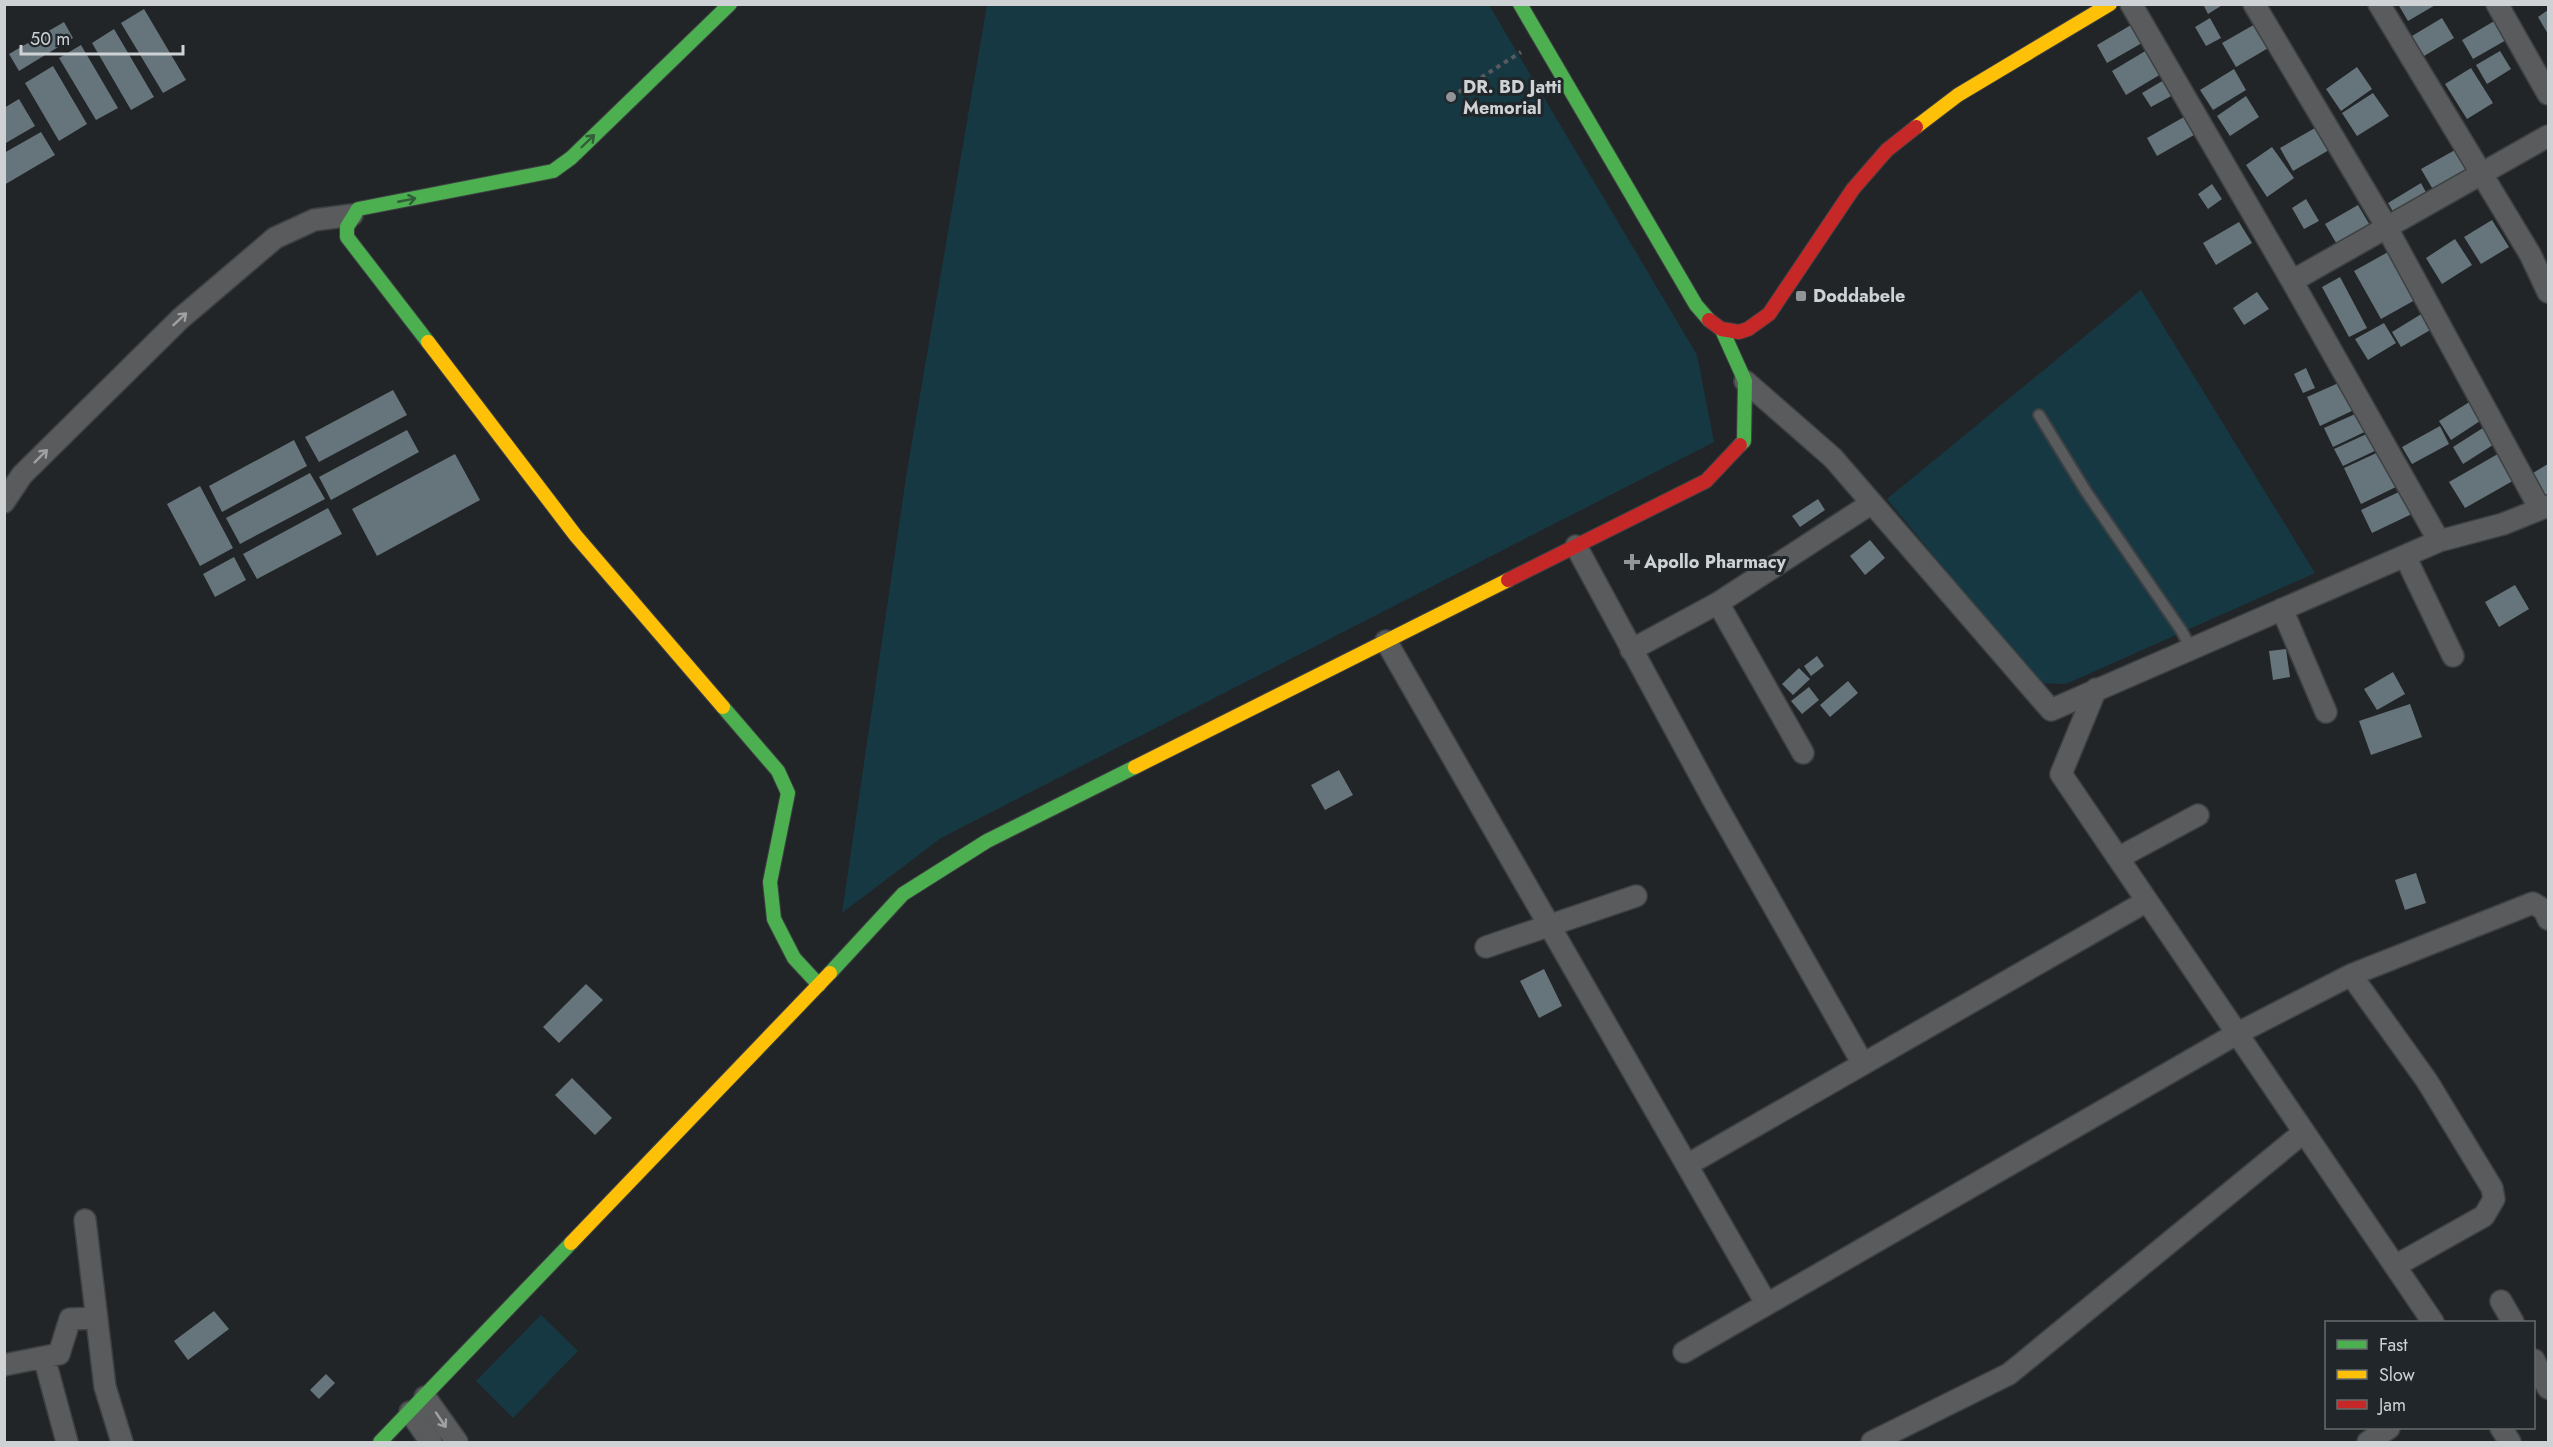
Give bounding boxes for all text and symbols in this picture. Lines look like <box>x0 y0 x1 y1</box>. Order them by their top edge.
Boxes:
scale bar <box>21 18 183 56</box>
text: 50 m <box>30 26 70 52</box>
place label: DR. BD Jatti Memorial <box>1463 74 1562 121</box>
marker: DR. BD Jatti Memorial <box>1444 90 1458 104</box>
one-way arrow <box>581 134 596 149</box>
one-way arrow <box>397 194 417 205</box>
place label: Doddabele <box>1813 283 1905 309</box>
marker: Doddabele <box>1794 289 1808 303</box>
one-way arrow <box>172 312 187 327</box>
one-way arrow <box>33 449 48 464</box>
place label: Apollo Pharmacy <box>1643 549 1787 575</box>
marker: Apollo Pharmacy <box>1625 555 1639 569</box>
legend <box>2325 1321 2535 1429</box>
text: Fast <box>2379 1332 2408 1358</box>
text: Slow <box>2379 1362 2416 1388</box>
text: Jam <box>2377 1392 2406 1418</box>
one-way arrow <box>434 1411 447 1428</box>

